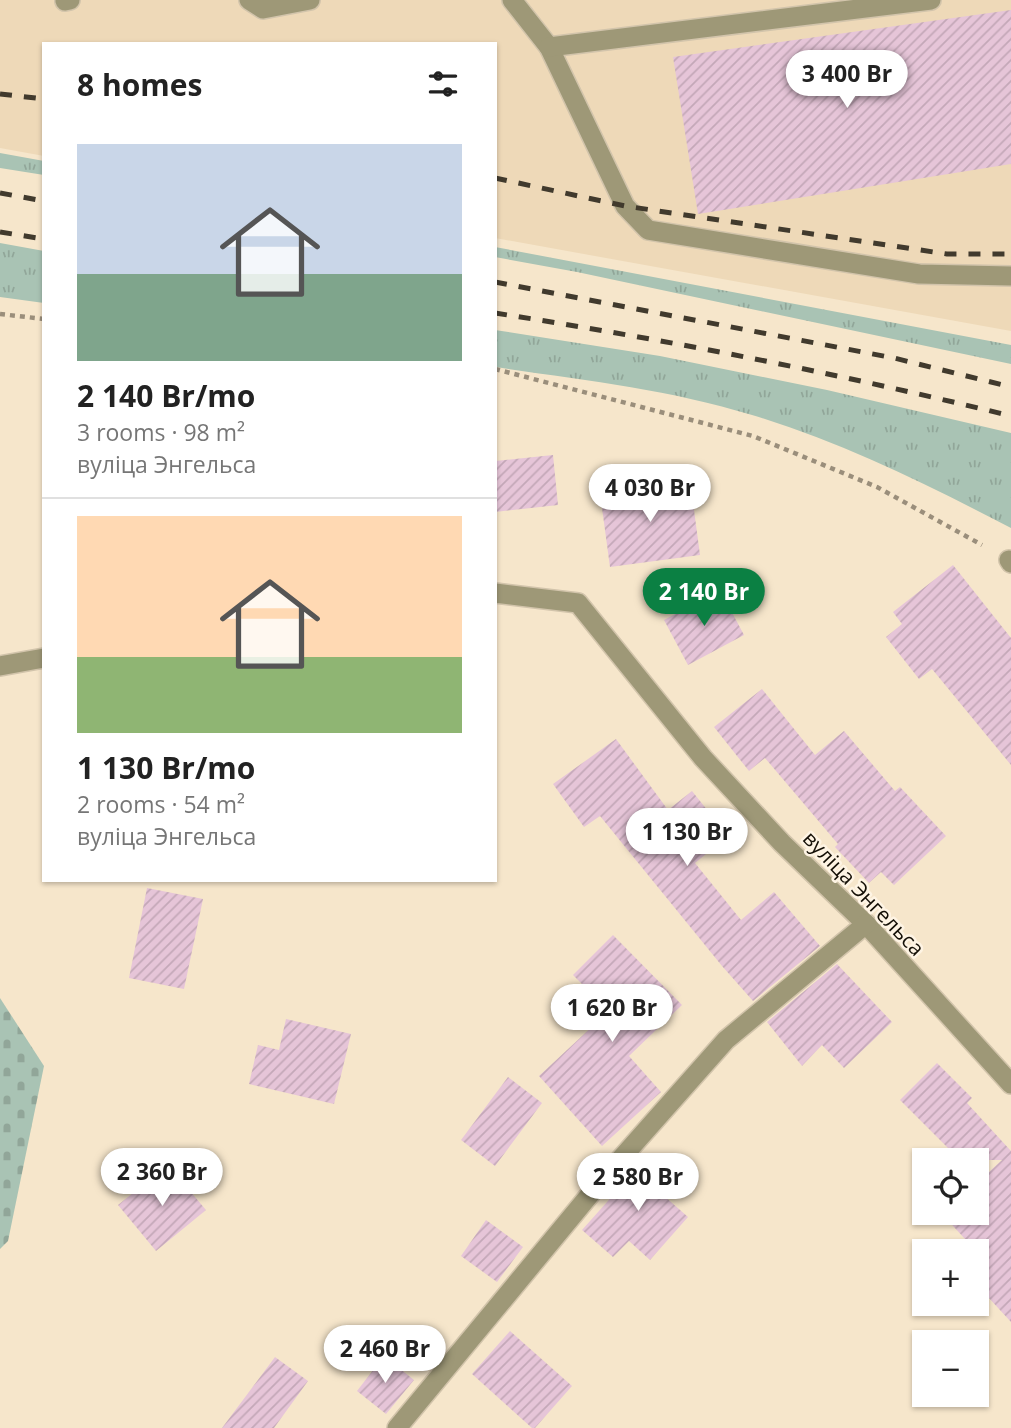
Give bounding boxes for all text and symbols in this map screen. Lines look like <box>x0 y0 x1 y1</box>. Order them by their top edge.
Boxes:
pin: 3 400 Br <box>775 50 919 110</box>
text: 3 400 Br <box>802 57 892 89</box>
text: 8 homes <box>77 64 202 105</box>
icon: filters <box>424 65 462 103</box>
icon: home <box>207 189 333 315</box>
text: 2 140 Br/mo <box>77 375 255 416</box>
text: 3 rooms · 98 m² <box>77 416 245 448</box>
text: вуліца Энгельса <box>77 448 256 480</box>
pin: 4 030 Br <box>578 464 722 524</box>
text: 4 030 Br <box>605 471 695 503</box>
icon: home <box>207 561 333 687</box>
pin: 2 140 Br <box>632 568 776 628</box>
text: 2 140 Br <box>659 575 749 607</box>
text: 1 130 Br/mo <box>77 747 255 788</box>
text: 2 rooms · 54 m² <box>77 788 245 820</box>
pin: 1 130 Br <box>615 808 759 868</box>
text: 1 130 Br <box>642 815 732 847</box>
text: вуліца Энгельса <box>77 820 256 852</box>
street label: вуліца Энгельса <box>797 824 931 962</box>
pin: 1 620 Br <box>540 984 684 1044</box>
text: 1 620 Br <box>567 991 657 1023</box>
pin: 2 360 Br <box>90 1148 234 1208</box>
map controls <box>912 1148 989 1407</box>
button: locate <box>912 1148 989 1225</box>
pin: 2 580 Br <box>566 1154 710 1213</box>
text: 2 360 Br <box>117 1155 207 1187</box>
text: 2 580 Br <box>593 1160 683 1192</box>
button: + <box>912 1239 989 1316</box>
pin: 2 460 Br <box>313 1326 457 1385</box>
button: − <box>912 1330 989 1407</box>
text: 2 460 Br <box>340 1332 430 1364</box>

